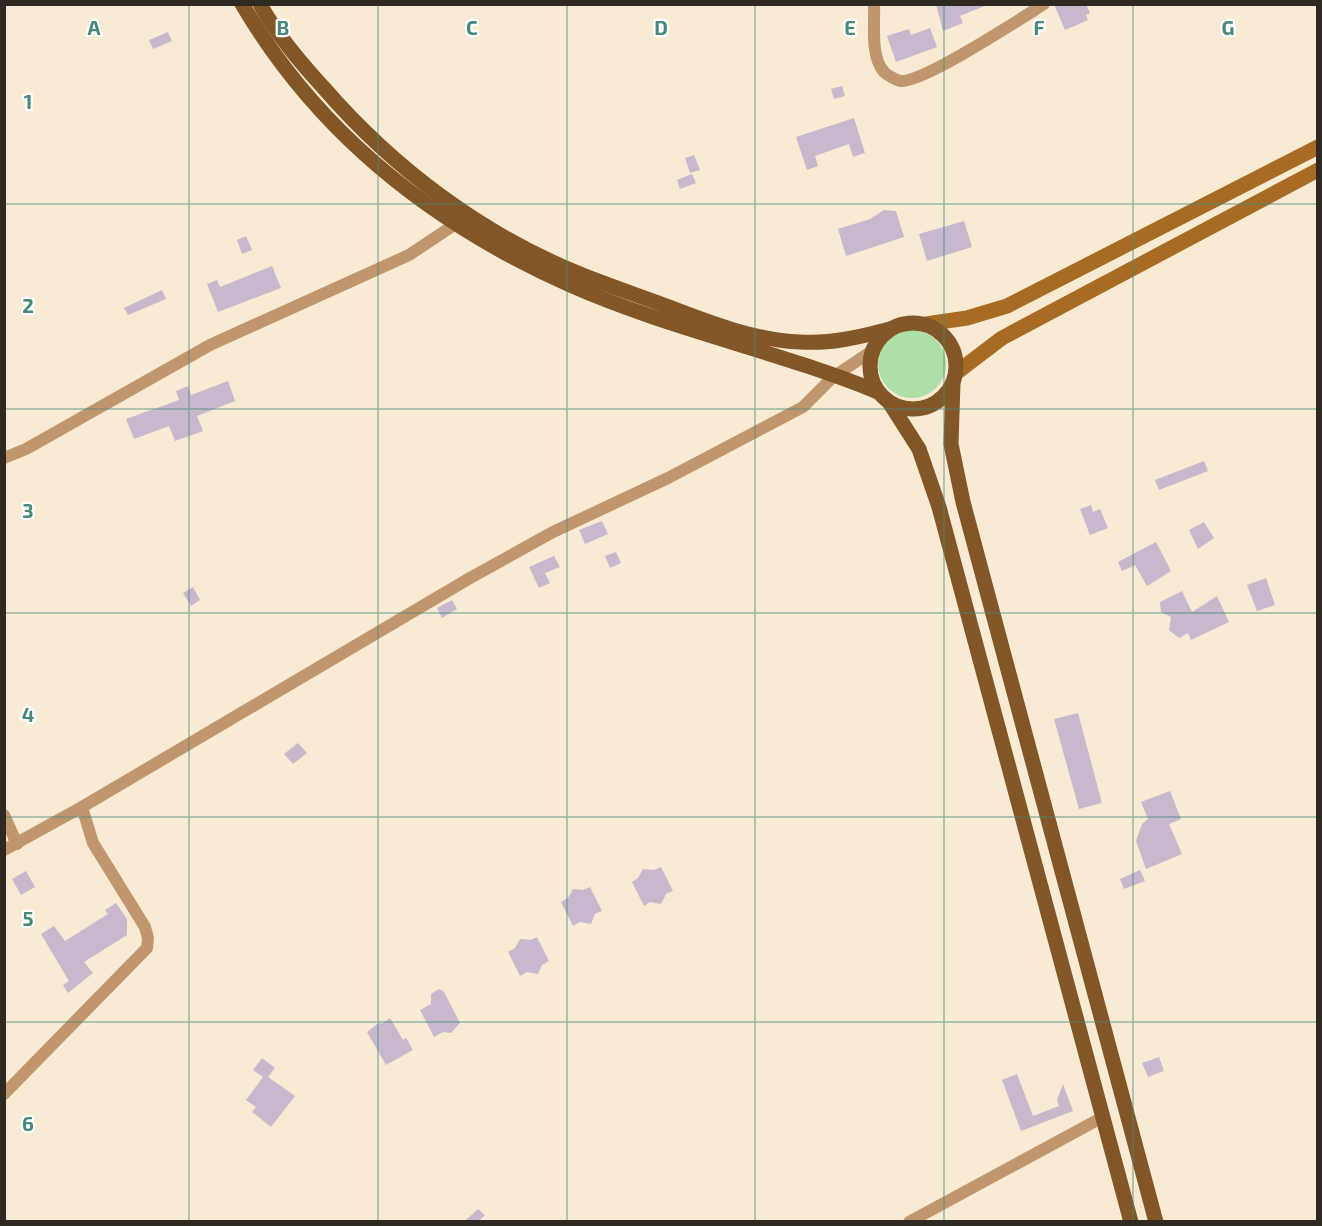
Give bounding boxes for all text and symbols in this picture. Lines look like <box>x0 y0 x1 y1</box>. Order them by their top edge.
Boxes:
text: A <box>87 15 101 39</box>
text: B <box>277 15 289 39</box>
text: C <box>466 15 478 39</box>
text: D <box>654 15 668 39</box>
text: E <box>844 15 856 39</box>
text: F <box>1033 15 1045 39</box>
text: G <box>1222 15 1234 39</box>
text: 1 <box>24 89 32 113</box>
text: 2 <box>22 293 34 317</box>
text: 3 <box>22 498 34 522</box>
text: 4 <box>22 702 35 726</box>
text: 5 <box>22 906 34 930</box>
text: 6 <box>22 1111 34 1135</box>

